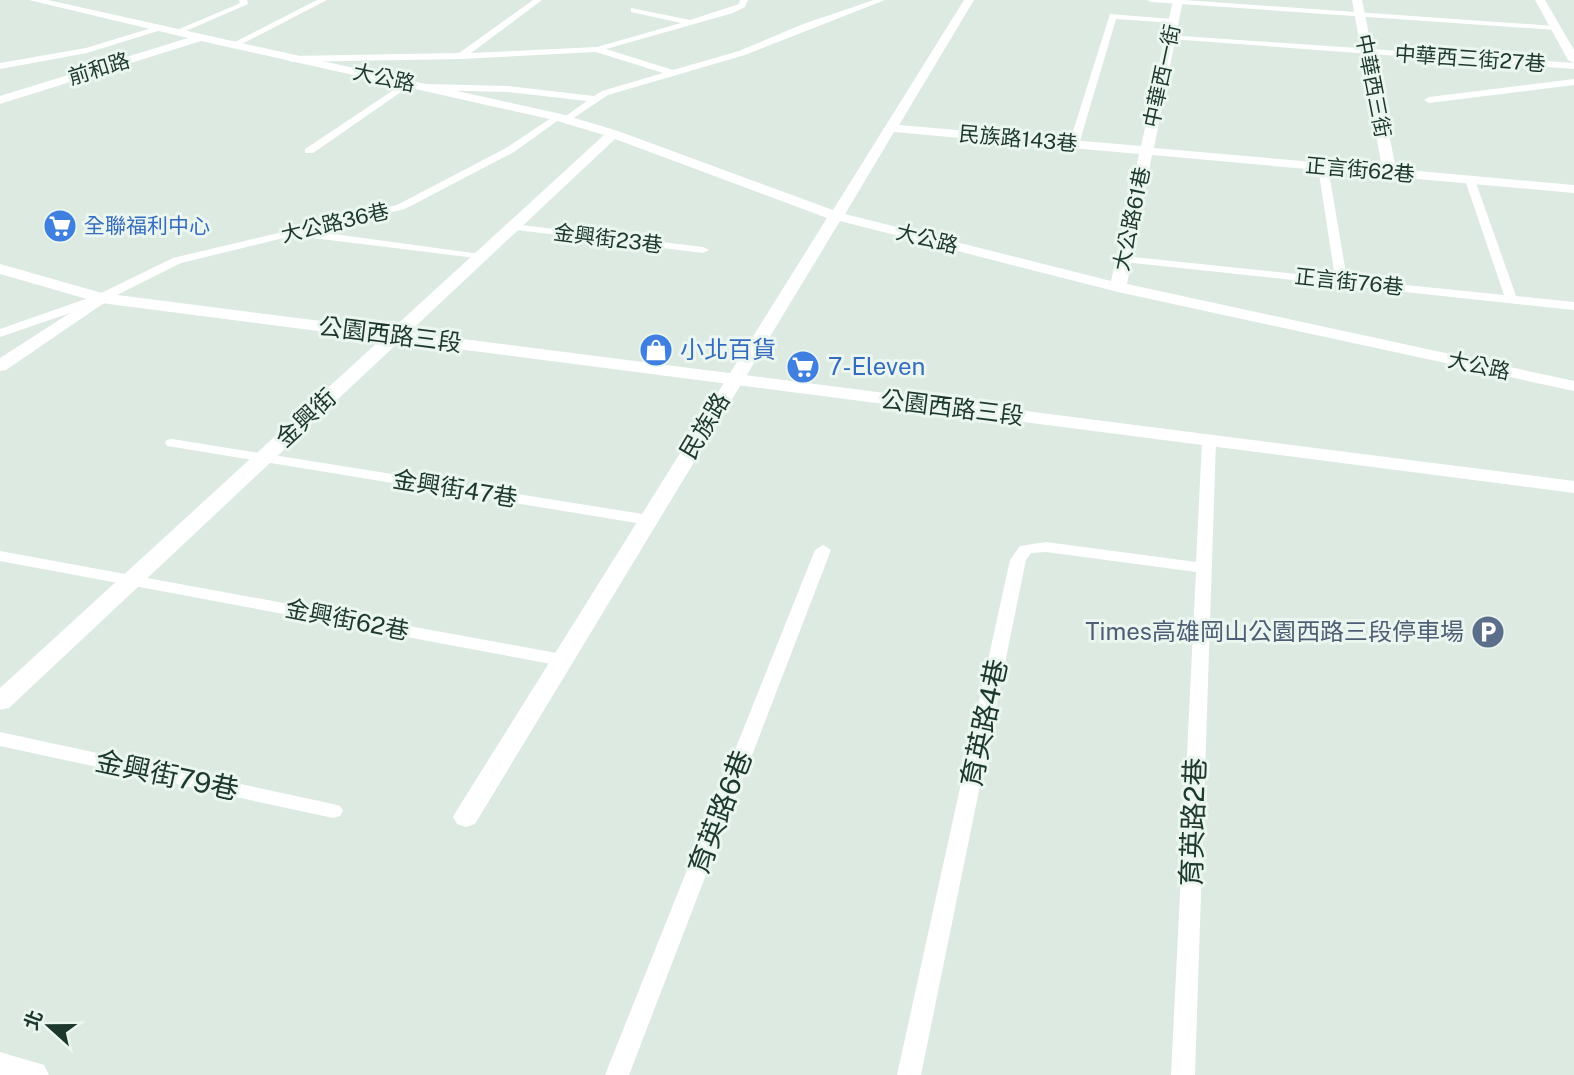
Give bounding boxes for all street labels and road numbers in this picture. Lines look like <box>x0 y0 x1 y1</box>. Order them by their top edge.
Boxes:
street label: 中華西一街 <box>1138 22 1185 130</box>
street label: 中華西三街 <box>1351 32 1396 140</box>
street label: 中華西三街27巷 <box>1394 41 1546 76</box>
street label: 前和路 <box>65 47 133 90</box>
street label: 大公路 <box>351 59 418 96</box>
street label: 民族路143巷 <box>958 121 1078 156</box>
street label: 正言街62巷 <box>1304 152 1416 187</box>
street label: 大公路61巷 <box>1108 165 1155 273</box>
street label: 大公路36巷 <box>278 198 391 247</box>
street label: 金興街23巷 <box>552 219 664 258</box>
street label: 大公路 <box>894 219 961 258</box>
street label: 正言街76巷 <box>1293 263 1405 300</box>
street label: 公園西路三段 <box>317 311 463 357</box>
street label: 大公路 <box>1446 347 1513 384</box>
street label: 金興街 <box>269 382 341 452</box>
street label: 公園西路三段 <box>879 384 1025 430</box>
street label: 民族路 <box>674 387 735 464</box>
street label: 金興街47巷 <box>391 464 519 512</box>
street label: 金興街62巷 <box>283 593 411 645</box>
street label: 育英路4巷 <box>954 656 1013 790</box>
street label: 金興街79巷 <box>92 743 242 806</box>
street label: 育英路6巷 <box>681 745 758 878</box>
street label: 育英路2巷 <box>1174 757 1211 887</box>

